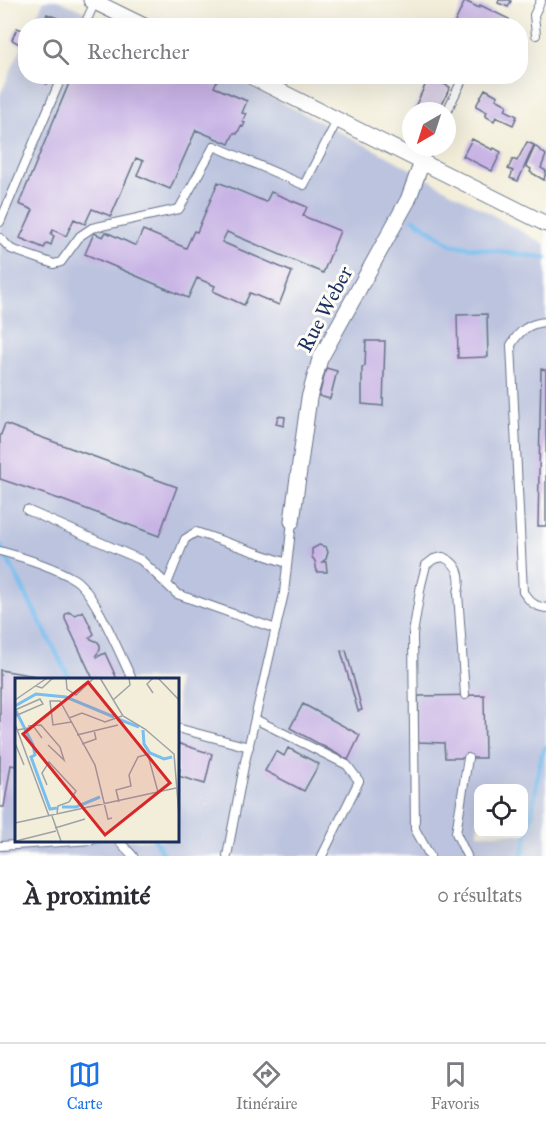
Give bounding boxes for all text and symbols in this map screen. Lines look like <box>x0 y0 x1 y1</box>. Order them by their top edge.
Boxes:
search box <box>18 18 528 84</box>
icon: search <box>39 35 72 68</box>
text: Rechercher <box>87 38 189 65</box>
north arrow <box>402 102 456 156</box>
street label: Rue Weber <box>292 261 359 356</box>
inset map <box>15 678 178 841</box>
map controls <box>474 784 528 838</box>
button: locate <box>474 784 528 838</box>
text: À proximité <box>24 879 150 911</box>
text: 0 résultats <box>437 883 522 907</box>
tab: Carte <box>67 1058 103 1113</box>
tab: Itinéraire <box>236 1058 297 1113</box>
tab: Favoris <box>431 1058 479 1113</box>

